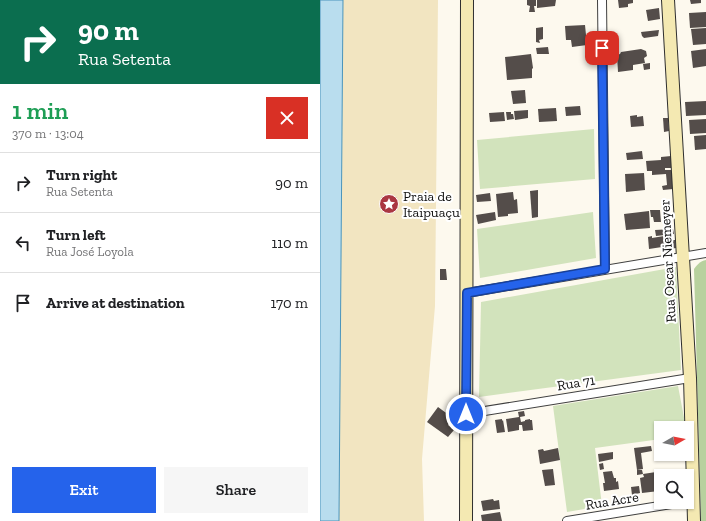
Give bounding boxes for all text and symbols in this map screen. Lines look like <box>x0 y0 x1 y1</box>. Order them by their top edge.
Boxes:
text: 90 m <box>78 14 139 47</box>
icon: right <box>12 16 64 68</box>
pin <box>585 31 619 65</box>
icon: arrive <box>591 37 613 59</box>
text: Rua Setenta <box>78 48 171 70</box>
text: 1 min <box>12 96 68 125</box>
button: close <box>266 97 308 139</box>
text: 370 m · 13:04 <box>12 126 84 141</box>
text: Turn right <box>46 166 117 184</box>
icon: right <box>12 172 34 194</box>
text: 90 m <box>275 174 308 192</box>
text: Rua Setenta <box>46 184 113 199</box>
place label: Praia de Itaipuaçu <box>403 188 460 221</box>
place icon: Praia de Itaipuaçu <box>378 193 400 215</box>
street label: Rua Oscar Niemeyer <box>656 199 680 323</box>
text: Turn left <box>46 226 106 244</box>
icon: left <box>12 232 34 254</box>
text: 110 m <box>271 234 308 252</box>
text: Rua José Loyola <box>46 244 134 259</box>
icon: arrive <box>12 292 34 314</box>
text: Arrive at destination <box>46 294 185 312</box>
text: 170 m <box>270 294 308 312</box>
street label: Rua 71 <box>556 372 597 394</box>
position arrow <box>445 393 487 435</box>
north arrow <box>654 421 694 461</box>
map controls <box>654 421 694 509</box>
button: Exit <box>12 467 156 513</box>
button: Share <box>164 467 308 513</box>
button: search <box>654 469 694 509</box>
street label: Rua Acre <box>584 488 640 514</box>

